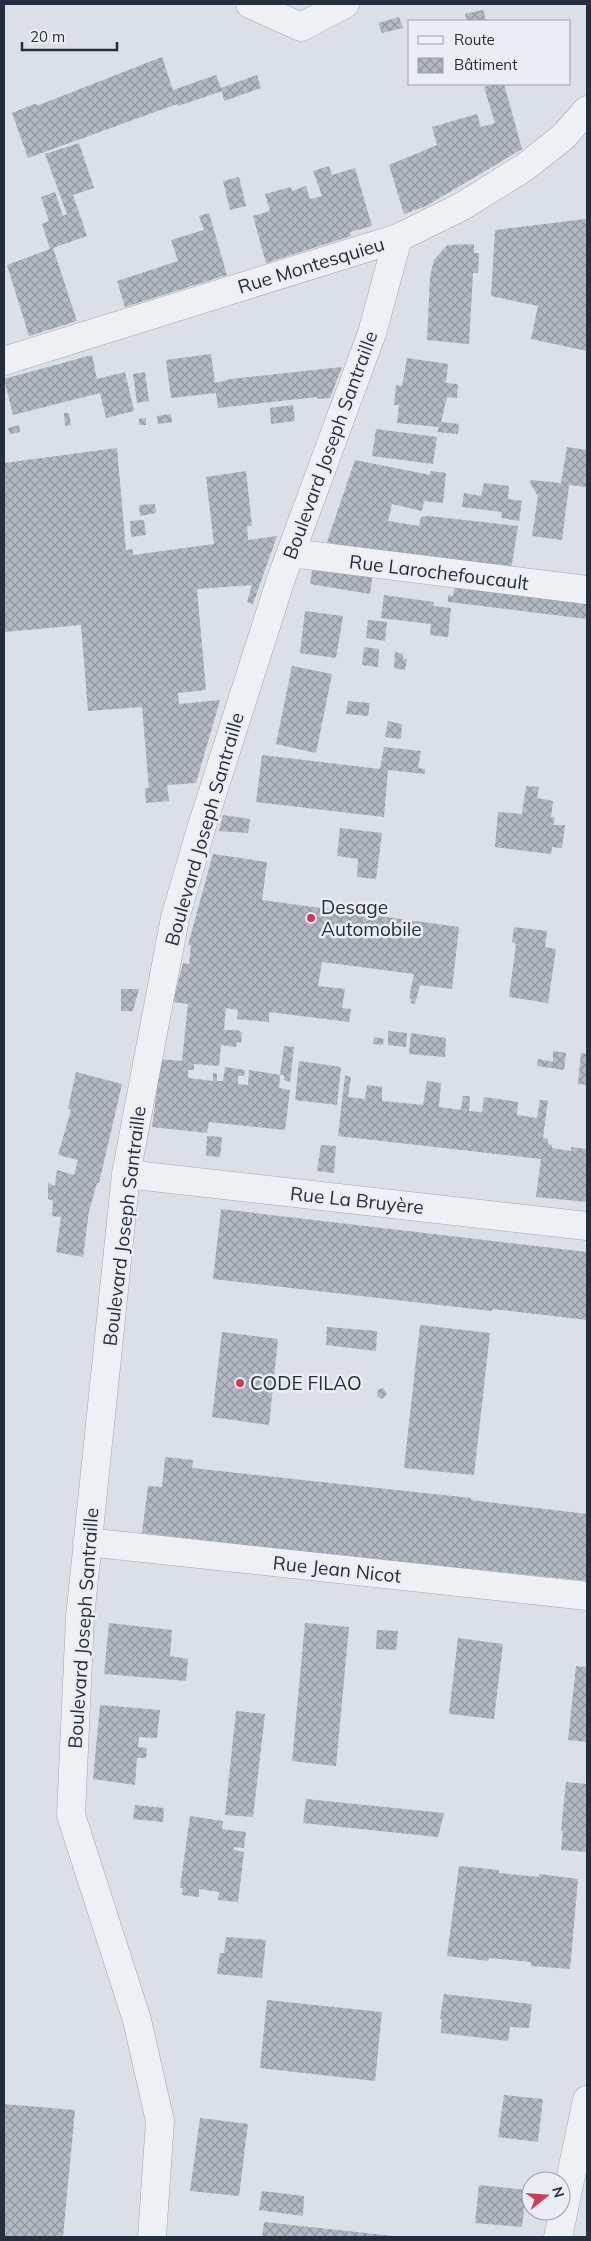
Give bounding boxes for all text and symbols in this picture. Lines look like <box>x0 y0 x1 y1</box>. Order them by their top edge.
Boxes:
scale bar <box>22 20 118 52</box>
legend <box>408 20 571 85</box>
text: 20 m <box>30 27 65 46</box>
text: Route <box>454 30 495 49</box>
text: Bâtiment <box>454 55 517 74</box>
street label: Rue Montesquieu <box>235 231 387 299</box>
street label: Boulevard Joseph Santraille <box>277 327 383 563</box>
street label: Rue Larochefoucault <box>348 549 530 595</box>
street label: Boulevard Joseph Santraille <box>159 710 249 948</box>
place label: Desage Automobile <box>321 895 422 941</box>
marker: Desage Automobile <box>305 912 317 924</box>
street label: Boulevard Joseph Santraille <box>97 1105 151 1347</box>
street label: Rue La Bruyère <box>289 1181 425 1219</box>
place label: CODE FILAO <box>250 1371 362 1395</box>
marker: CODE FILAO <box>234 1377 246 1389</box>
street label: Boulevard Joseph Santraille <box>63 1507 103 1749</box>
street label: Rue Jean Nicot <box>272 1550 403 1588</box>
north arrow <box>521 2171 571 2221</box>
text: N <box>548 2185 569 2200</box>

